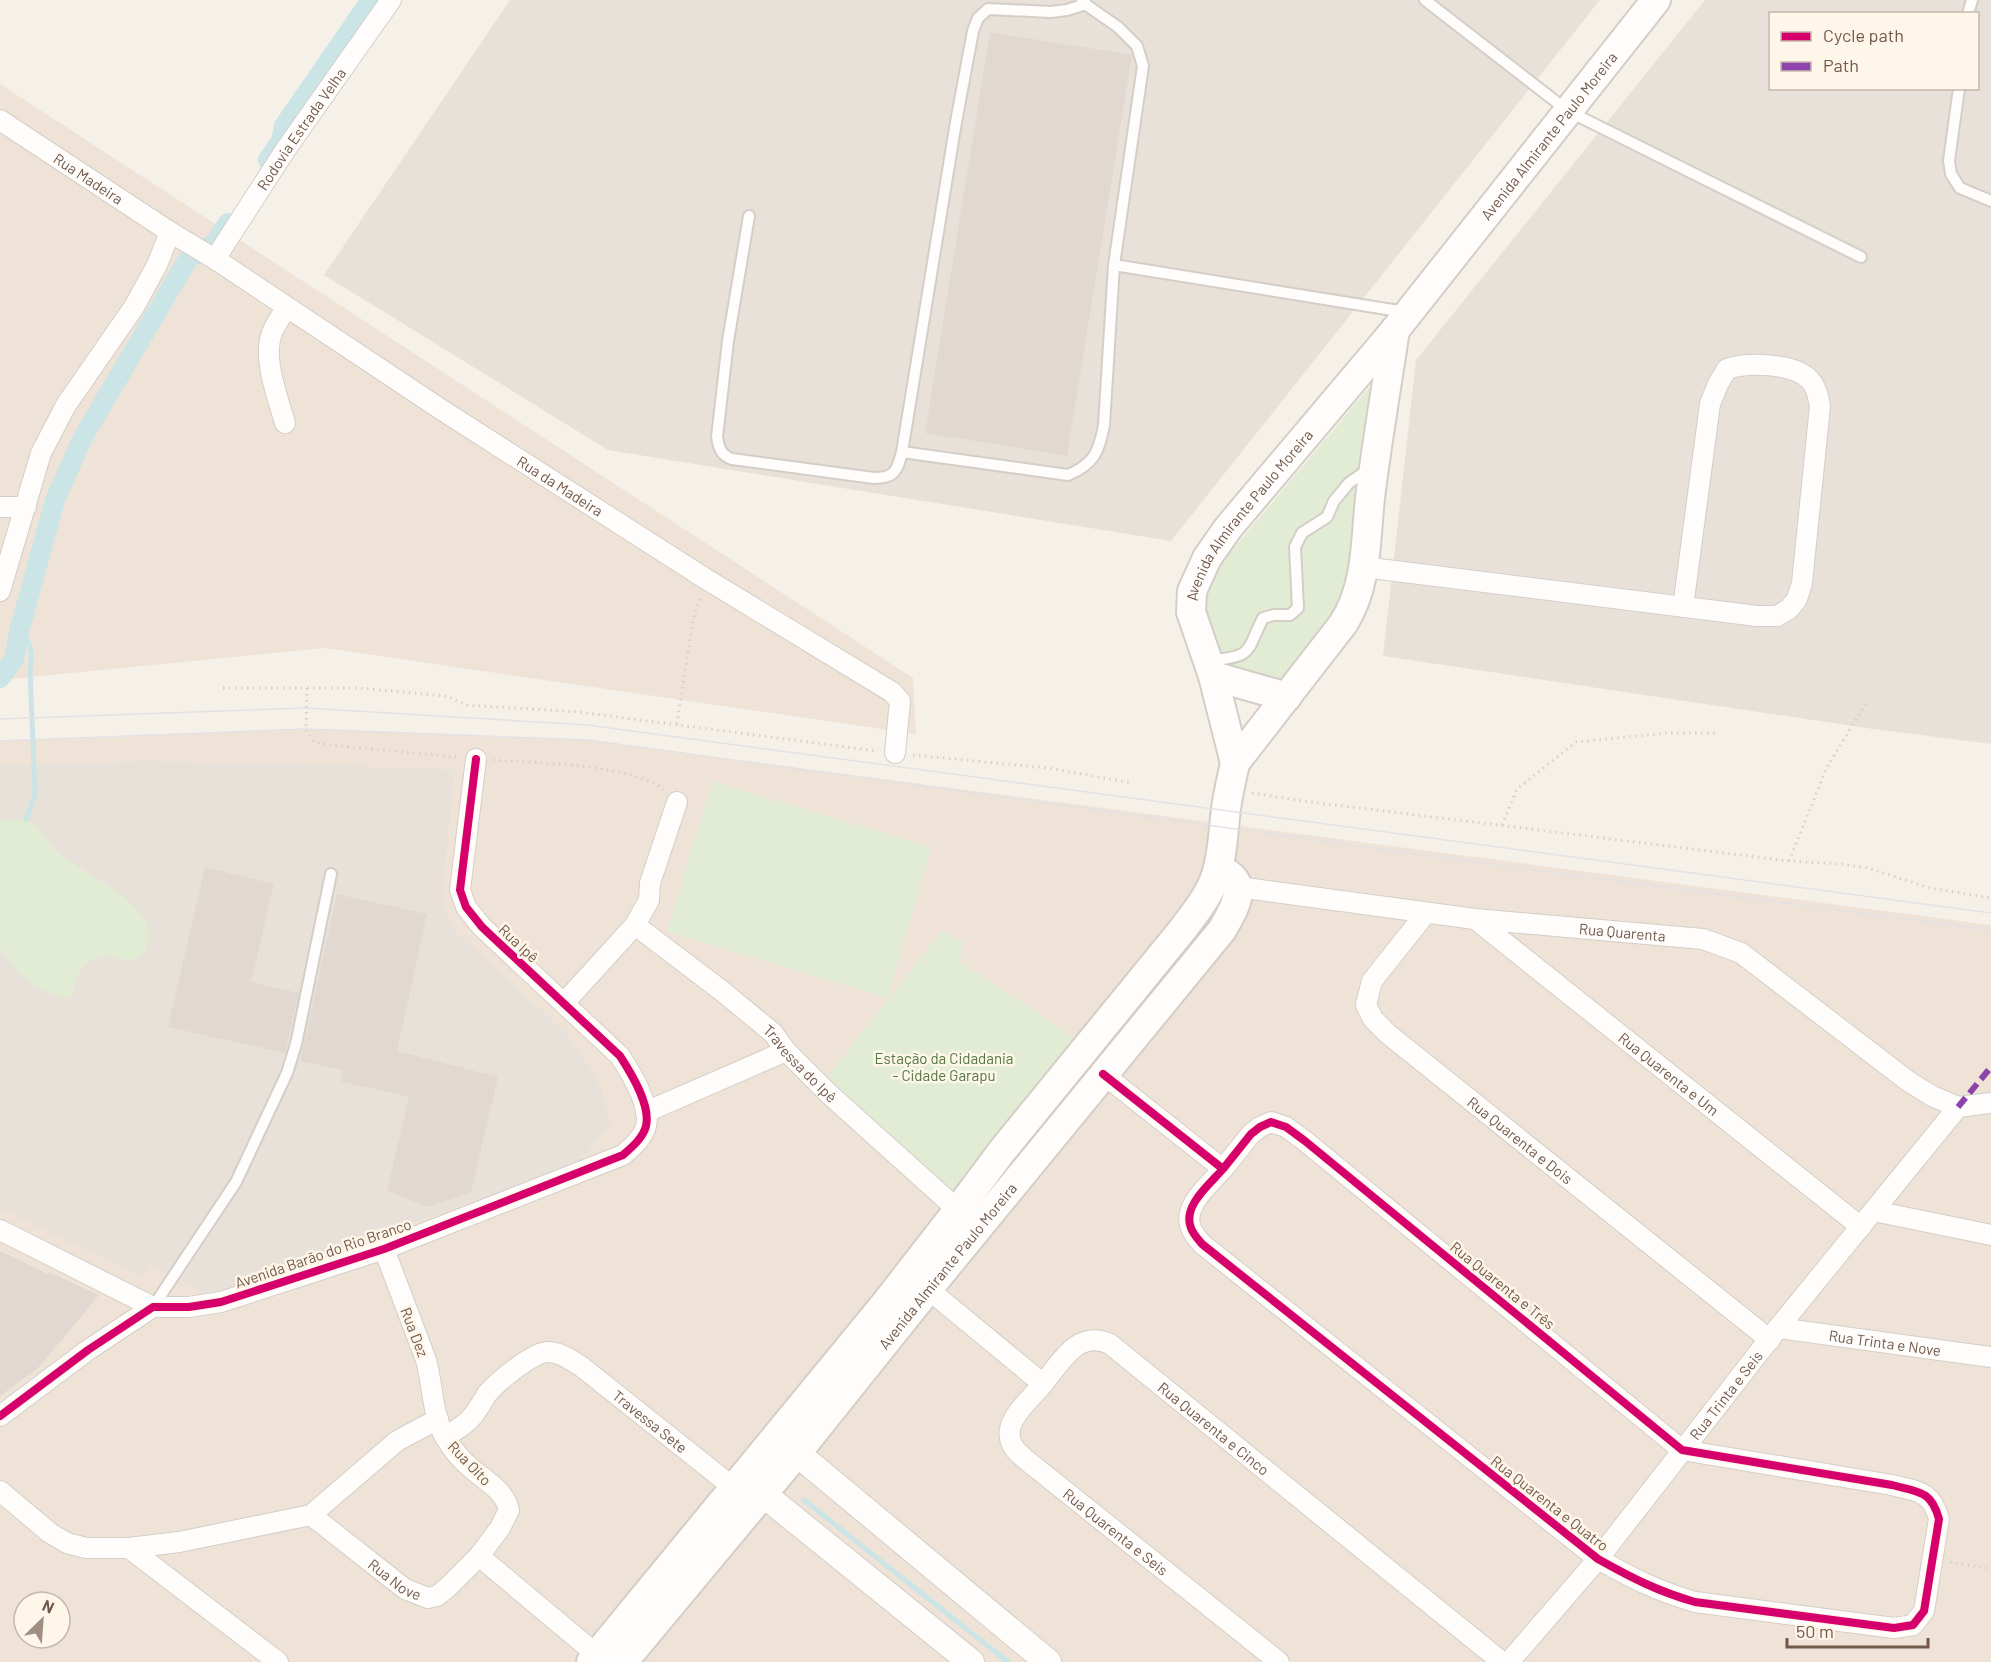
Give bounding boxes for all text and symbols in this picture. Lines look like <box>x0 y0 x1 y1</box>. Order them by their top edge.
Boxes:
legend <box>1769 12 1979 90</box>
text: Cycle path <box>1823 24 1904 46</box>
street label: Avenida Almirante Paulo Moreira <box>1477 48 1621 223</box>
text: Path <box>1823 54 1859 76</box>
street label: Rodovia Estrada Velha <box>253 64 349 193</box>
street label: Rua Madeira <box>50 149 127 208</box>
street label: Avenida Almirante Paulo Moreira <box>1183 426 1316 601</box>
street label: Rua da Madeira <box>514 452 606 520</box>
street label: Rua Quarenta <box>1578 919 1666 945</box>
street label: Rua Ipê <box>495 920 543 966</box>
street label: Travessa do Ipê <box>760 1020 841 1106</box>
street label: Rua Quarenta e Um <box>1615 1028 1723 1119</box>
park label: Estação da Cidadania - Cidade Garapu <box>875 1049 1014 1084</box>
street label: Rua Quarenta e Dois <box>1464 1093 1576 1188</box>
street label: Avenida Almirante Paulo Moreira <box>874 1179 1020 1353</box>
street label: Avenida Barão do Rio Branco <box>232 1214 414 1292</box>
street label: Rua Quarenta e Três <box>1447 1237 1559 1333</box>
street label: Rua Dez <box>397 1305 433 1360</box>
street label: Rua Trinta e Nove <box>1828 1326 1942 1359</box>
street label: Rua Trinta e Seis <box>1685 1347 1766 1443</box>
street label: Rua Quarenta e Cinco <box>1155 1378 1273 1479</box>
street label: Travessa Sete <box>609 1386 691 1456</box>
street label: Rua Oito <box>445 1437 495 1489</box>
street label: Rua Quarenta e Quatro <box>1488 1452 1612 1554</box>
street label: Rua Quarenta e Seis <box>1060 1484 1172 1579</box>
street label: Rua Nove <box>365 1555 424 1603</box>
north arrow <box>12 1590 72 1650</box>
text: N <box>40 1595 57 1617</box>
scale bar <box>1787 1611 1928 1649</box>
text: 50 m <box>1796 1620 1834 1642</box>

